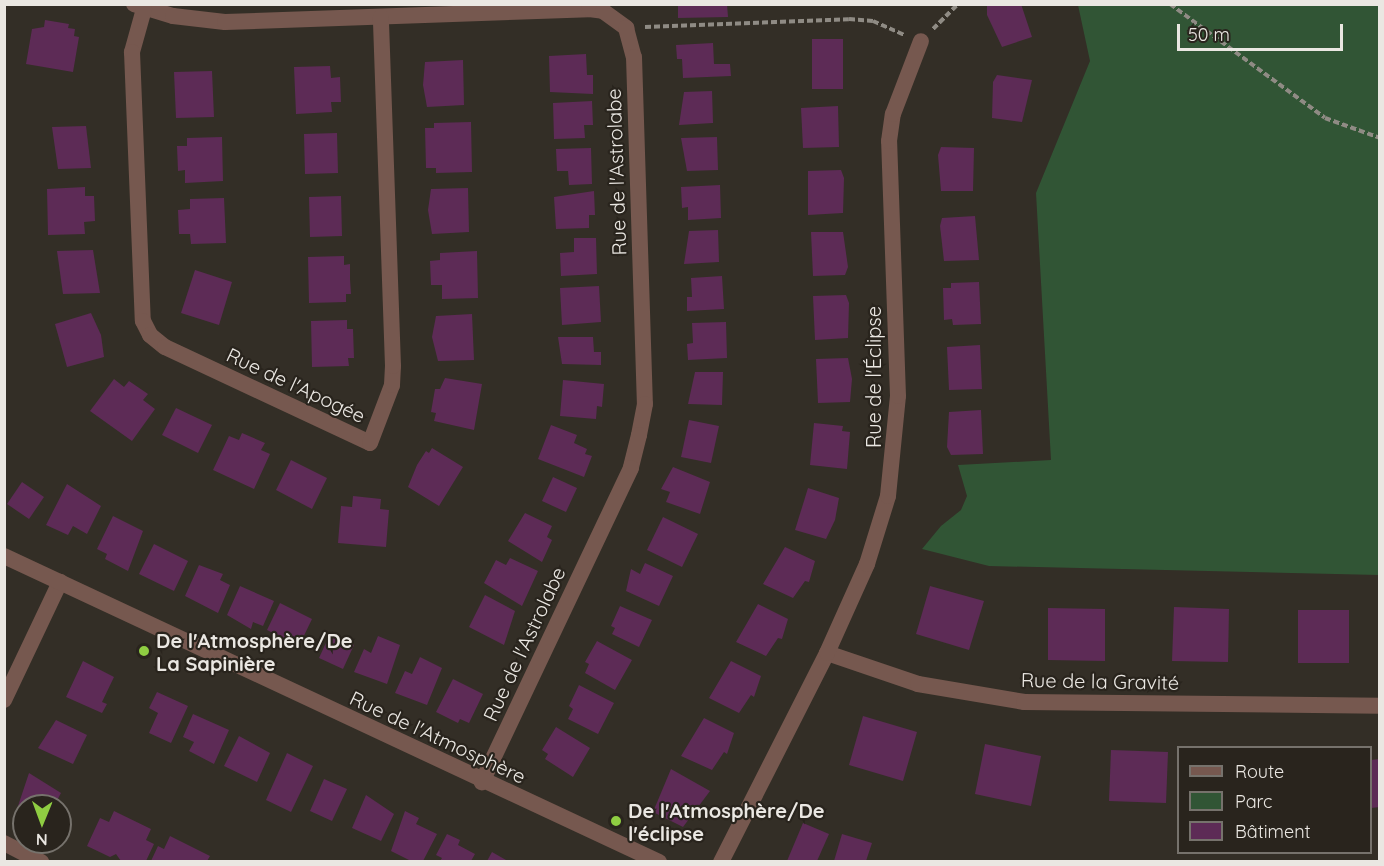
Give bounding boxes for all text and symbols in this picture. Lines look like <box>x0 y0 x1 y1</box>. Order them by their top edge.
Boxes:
scale bar <box>1180 12 1346 50</box>
text: 50 m <box>1188 23 1230 46</box>
street label: Rue de l'Astrolabe <box>601 88 631 256</box>
street label: Rue de l'Éclipse <box>861 306 885 448</box>
street label: Rue de l'Apogée <box>223 342 369 428</box>
street label: Rue de l'Astrolabe <box>478 563 570 725</box>
place label: De l'Atmosphère/De La Sapinière <box>156 628 353 675</box>
marker: De l'Atmosphère/De La Sapinière <box>137 644 151 658</box>
street label: Rue de la Gravité <box>1021 668 1179 694</box>
street label: Rue de l'Atmosphère <box>346 686 530 788</box>
legend <box>1177 746 1372 854</box>
text: Route <box>1235 760 1284 783</box>
text: Parc <box>1235 790 1272 813</box>
north arrow <box>12 794 72 854</box>
place label: De l'Atmosphère/De l'éclipse <box>628 798 825 845</box>
marker: De l'Atmosphère/De l'éclipse <box>609 814 623 828</box>
text: Bâtiment <box>1235 820 1311 843</box>
text: N <box>36 830 48 850</box>

